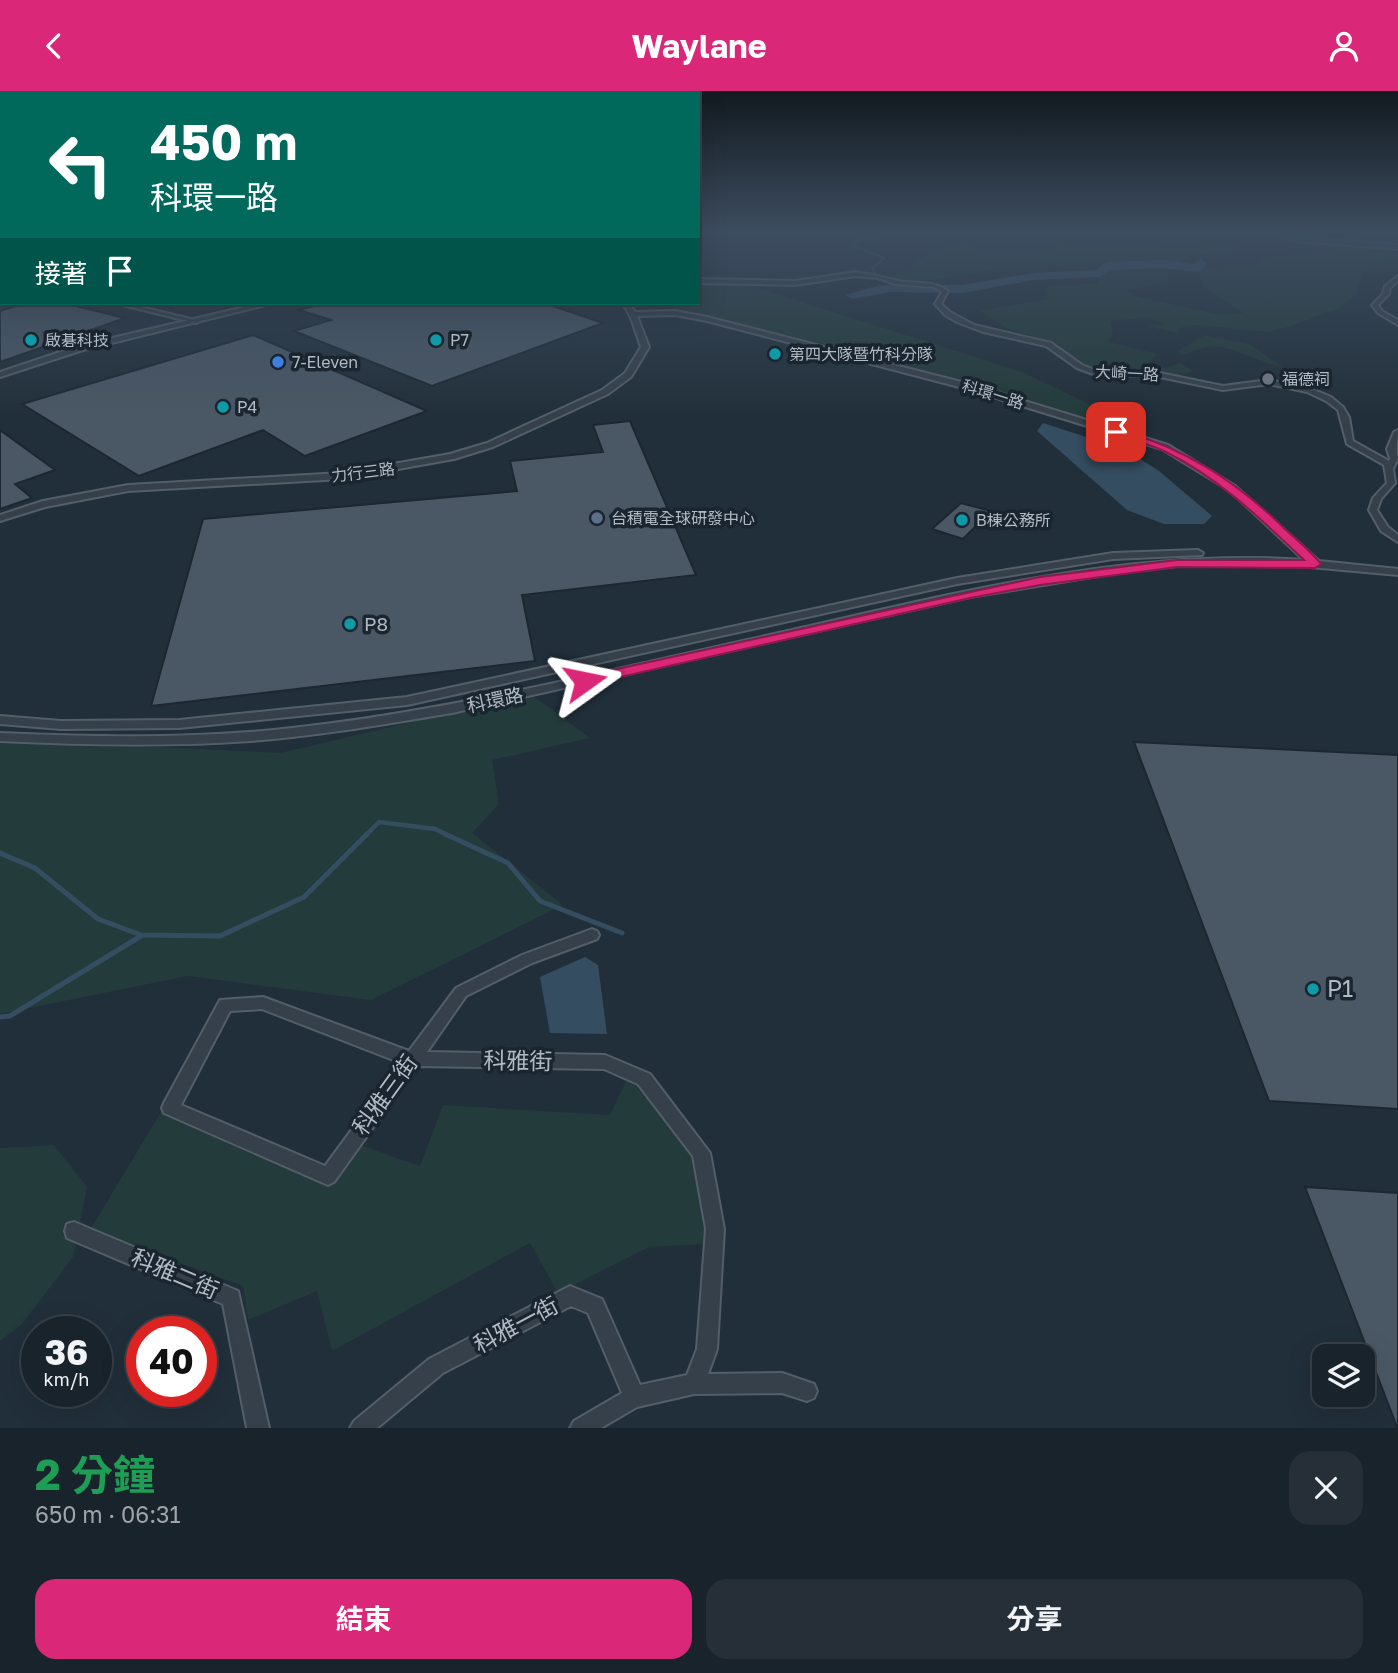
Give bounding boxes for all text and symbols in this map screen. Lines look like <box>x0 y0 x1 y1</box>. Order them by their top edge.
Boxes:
icon: back <box>35 27 73 65</box>
text: Waylane <box>631 27 767 65</box>
icon: person <box>1325 27 1363 65</box>
text: 450 m <box>150 112 298 171</box>
icon: left <box>35 119 126 210</box>
text: 科環一路 <box>150 178 278 216</box>
icon: arrive <box>101 252 139 290</box>
text: 接著 <box>35 258 87 289</box>
place label: 啟碁科技 <box>45 330 109 350</box>
place label: P7 <box>450 330 469 350</box>
marker: 啟碁科技 <box>23 332 39 348</box>
marker: P7 <box>428 332 444 348</box>
place label: 第四大隊暨竹科分隊 <box>789 344 933 364</box>
marker: 第四大隊暨竹科分隊 <box>767 346 783 362</box>
place label: 7-Eleven <box>292 352 358 372</box>
marker: 7-Eleven <box>270 354 286 370</box>
street label: 大崎一路 <box>1095 361 1159 385</box>
place label: 福德祠 <box>1282 369 1330 389</box>
marker: 福德祠 <box>1260 371 1276 387</box>
street label: 科環一路 <box>959 375 1027 413</box>
place label: P4 <box>237 397 257 417</box>
marker: P4 <box>215 399 231 415</box>
pin <box>1086 402 1146 462</box>
icon: arrive <box>1097 413 1135 451</box>
street label: 力行三路 <box>330 458 396 486</box>
place label: 台積電全球研發中心 <box>611 508 755 528</box>
marker: 台積電全球研發中心 <box>589 510 605 526</box>
place label: B棟公務所 <box>976 510 1051 530</box>
marker: B棟公務所 <box>954 512 970 528</box>
place label: P8 <box>364 612 388 635</box>
marker: P8 <box>342 616 358 632</box>
position arrow <box>548 644 622 718</box>
street label: 科環路 <box>465 682 525 717</box>
place label: P1 <box>1327 974 1353 1002</box>
marker: P1 <box>1305 981 1321 997</box>
street label: 科雅街 <box>483 1045 553 1075</box>
street label: 科雅三街 <box>346 1049 423 1140</box>
street label: 科雅二街 <box>128 1242 223 1304</box>
street label: 科雅一街 <box>468 1290 563 1358</box>
speed limit sign: 40 <box>126 1316 217 1407</box>
text: 36 <box>45 1331 88 1373</box>
map controls <box>1312 1344 1375 1407</box>
button: layers <box>1312 1344 1375 1407</box>
text: km/h <box>44 1368 89 1390</box>
text: 2 分鐘 <box>35 1449 155 1499</box>
button: close <box>1289 1451 1363 1525</box>
text: 650 m · 06:31 <box>35 1500 181 1528</box>
button: 結束 <box>35 1579 692 1659</box>
button: 分享 <box>706 1579 1363 1659</box>

